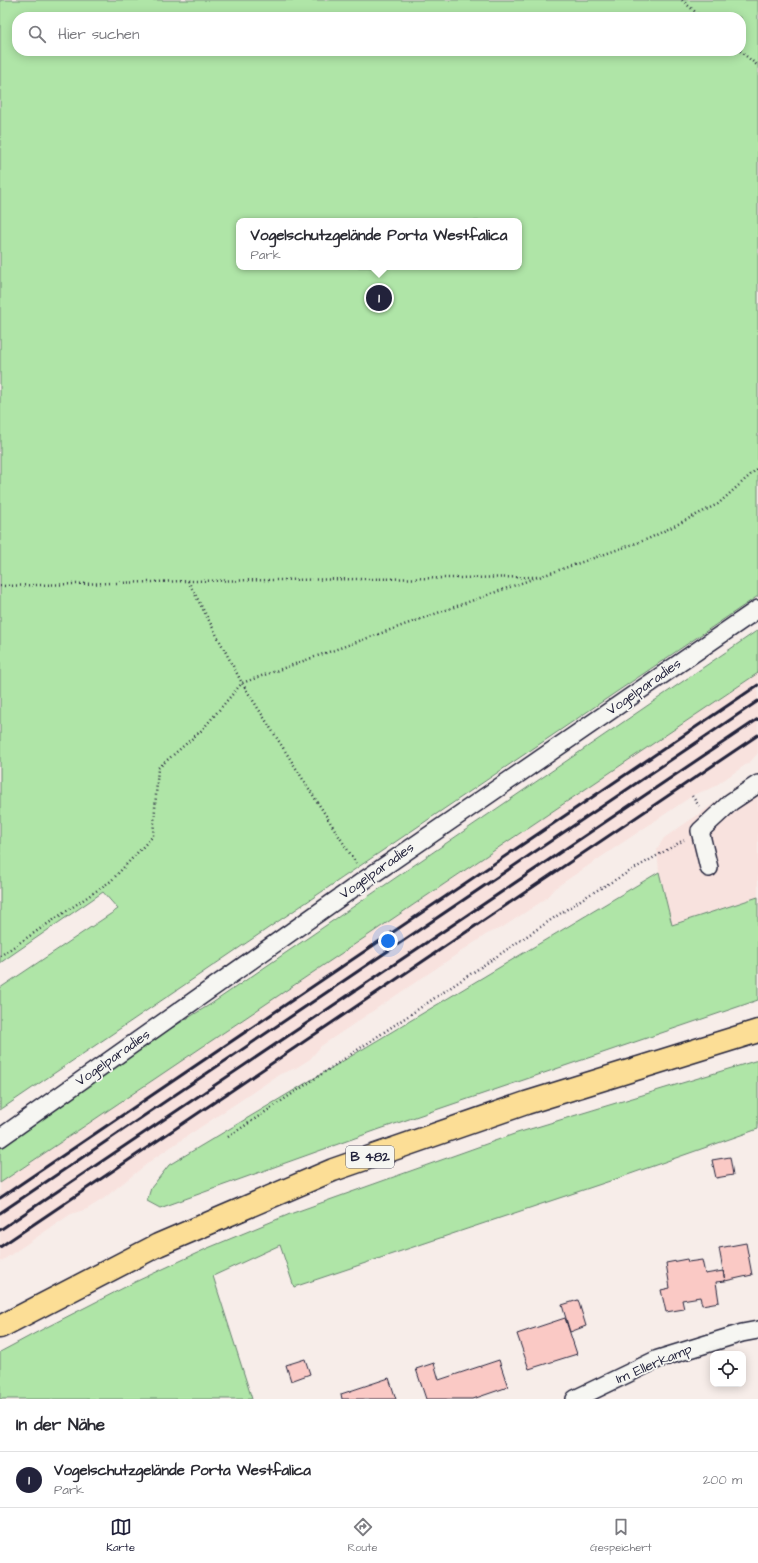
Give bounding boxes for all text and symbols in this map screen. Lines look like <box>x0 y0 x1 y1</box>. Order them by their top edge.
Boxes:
search box <box>12 12 746 56</box>
icon: search <box>26 23 48 45</box>
text: Hier suchen <box>58 24 139 45</box>
popup <box>236 218 522 270</box>
text: Vogelschutzgelände Porta Westfalica <box>251 225 507 246</box>
text: Park <box>251 246 281 264</box>
pin: 1 <box>366 283 392 313</box>
street label: Vogelparadies <box>603 654 685 720</box>
street label: Vogelparadies <box>336 838 418 904</box>
your location <box>378 931 398 951</box>
street label: Vogelparadies <box>72 1025 154 1091</box>
road number: B 482 <box>346 1146 394 1168</box>
street label: Im Ellerkamp <box>613 1339 695 1389</box>
map controls <box>710 1351 746 1387</box>
button: locate <box>710 1351 746 1387</box>
text: In der Nähe <box>16 1413 105 1437</box>
text: Vogelschutzgelände Porta Westfalica <box>54 1460 311 1481</box>
text: 1 <box>28 1471 30 1489</box>
text: 200 m <box>703 1471 742 1489</box>
text: Park <box>54 1481 84 1499</box>
tab: Karte <box>106 1516 135 1555</box>
tab: Route <box>348 1516 378 1555</box>
tab: Gespeichert <box>590 1516 652 1555</box>

